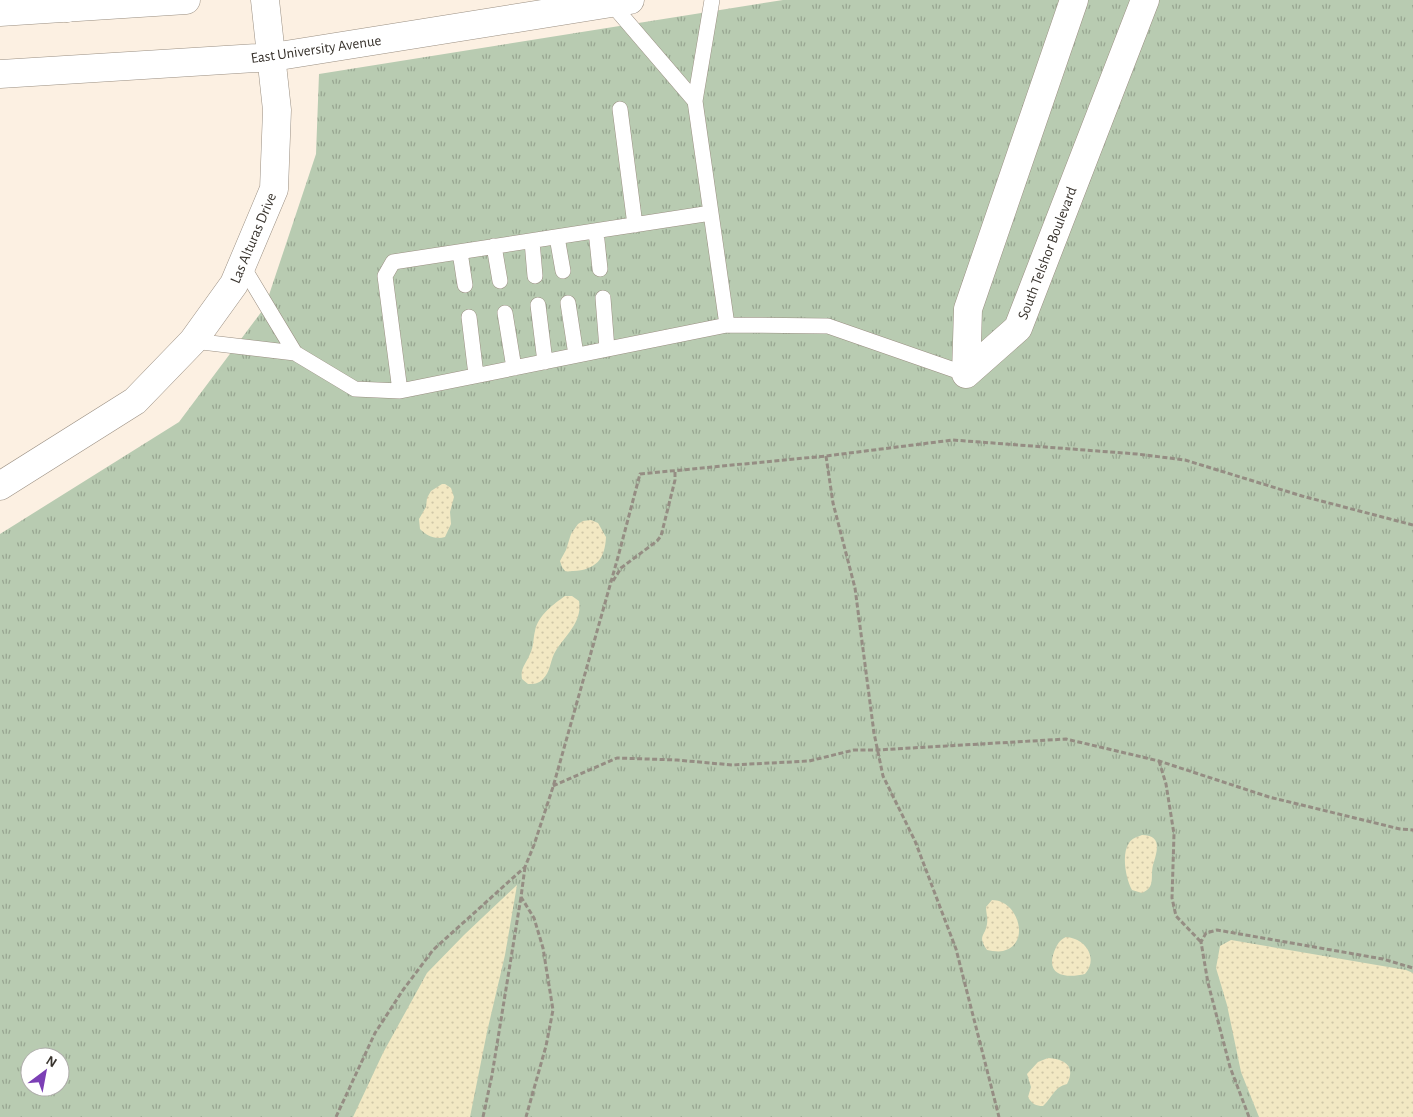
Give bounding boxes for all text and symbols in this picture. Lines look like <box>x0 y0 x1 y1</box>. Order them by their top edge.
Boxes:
street label: East University Avenue <box>250 33 382 66</box>
street label: South Telshor Boulevard <box>1015 185 1080 322</box>
street label: Las Alturas Drive <box>228 191 279 286</box>
north arrow <box>20 1047 70 1097</box>
text: N <box>44 1053 59 1070</box>

